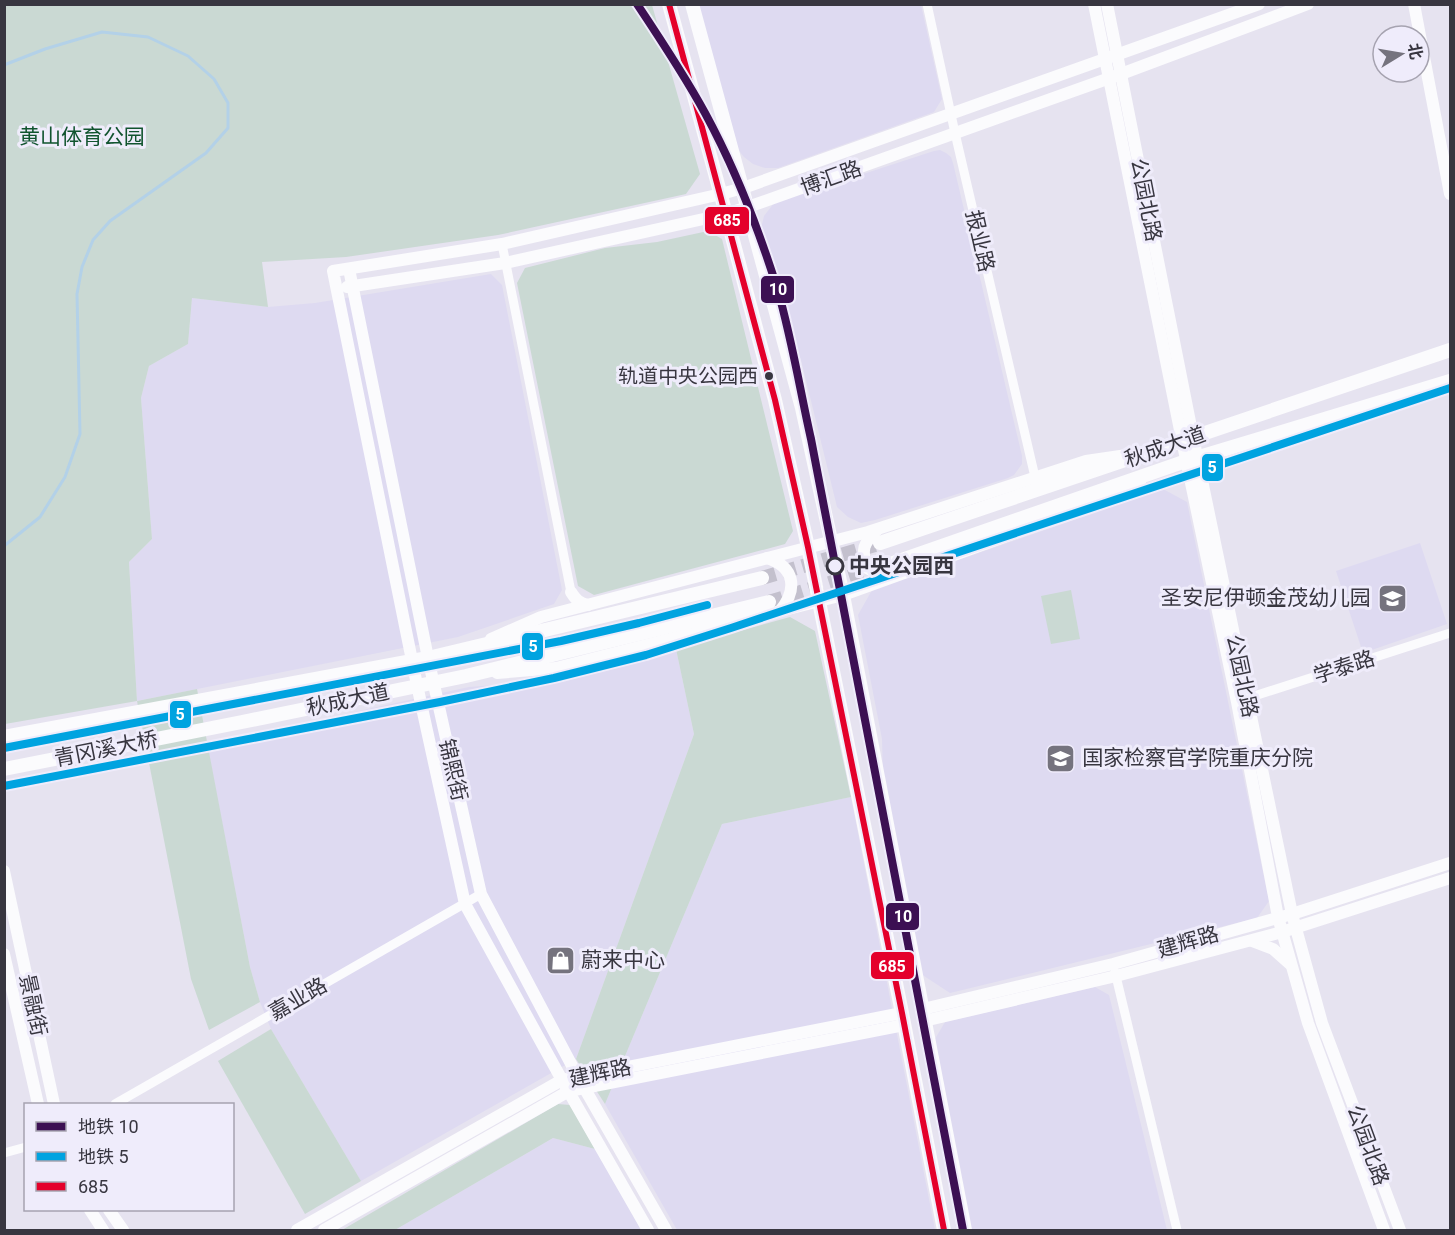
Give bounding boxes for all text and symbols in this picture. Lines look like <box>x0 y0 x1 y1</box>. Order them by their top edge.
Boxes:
north arrow <box>1371 24 1431 84</box>
text: 北 <box>1404 42 1426 61</box>
park label: 黄山体育公园 <box>19 125 145 149</box>
street label: 博汇路 <box>797 156 865 200</box>
street label: 公园北路 <box>1126 156 1166 244</box>
line badge: 685 <box>704 206 750 235</box>
street label: 报业路 <box>961 208 999 274</box>
text: 685 <box>713 211 741 230</box>
line badge: 10 <box>760 275 795 304</box>
text: 10 <box>769 280 787 299</box>
place label: 轨道中央公园西 <box>618 364 758 388</box>
marker: 轨道中央公园西 <box>763 370 775 382</box>
street label: 秋成大道 <box>1121 422 1209 472</box>
line badge: 5 <box>1201 453 1224 482</box>
text: 5 <box>1207 458 1217 477</box>
place label: 中央公园西 <box>849 554 954 578</box>
marker: 中央公园西 <box>826 557 844 575</box>
school or university icon: 圣安尼伊顿金茂幼儿园 <box>1376 582 1408 614</box>
place label: 圣安尼伊顿金茂幼儿园 <box>1161 586 1371 610</box>
line badge: 5 <box>521 632 544 661</box>
street label: 公园北路 <box>1222 632 1262 720</box>
text: 5 <box>528 637 538 656</box>
street label: 学泰路 <box>1310 646 1378 688</box>
street label: 秋成大道 <box>304 680 392 720</box>
line badge: 5 <box>169 700 192 729</box>
text: 5 <box>175 705 185 724</box>
street label: 青冈溪大桥 <box>52 727 160 771</box>
street label: 锦熙街 <box>434 737 472 803</box>
school or university icon: 国家检察官学院重庆分院 <box>1045 742 1077 774</box>
place label: 国家检察官学院重庆分院 <box>1082 746 1313 770</box>
line badge: 10 <box>885 902 920 931</box>
text: 10 <box>894 907 912 926</box>
street label: 建辉路 <box>1154 922 1222 962</box>
shop icon: 蔚来中心 <box>544 944 576 976</box>
place label: 蔚来中心 <box>581 948 665 972</box>
line badge: 685 <box>870 951 915 980</box>
text: 685 <box>878 957 906 976</box>
street label: 景融街 <box>15 972 51 1038</box>
street label: 嘉业路 <box>265 973 331 1025</box>
street label: 建辉路 <box>567 1055 633 1091</box>
street label: 公园北路 <box>1342 1101 1394 1189</box>
legend <box>24 1103 234 1211</box>
text: 地铁 10 <box>78 1116 139 1137</box>
text: 地铁 5 <box>78 1146 129 1167</box>
text: 685 <box>78 1176 108 1197</box>

